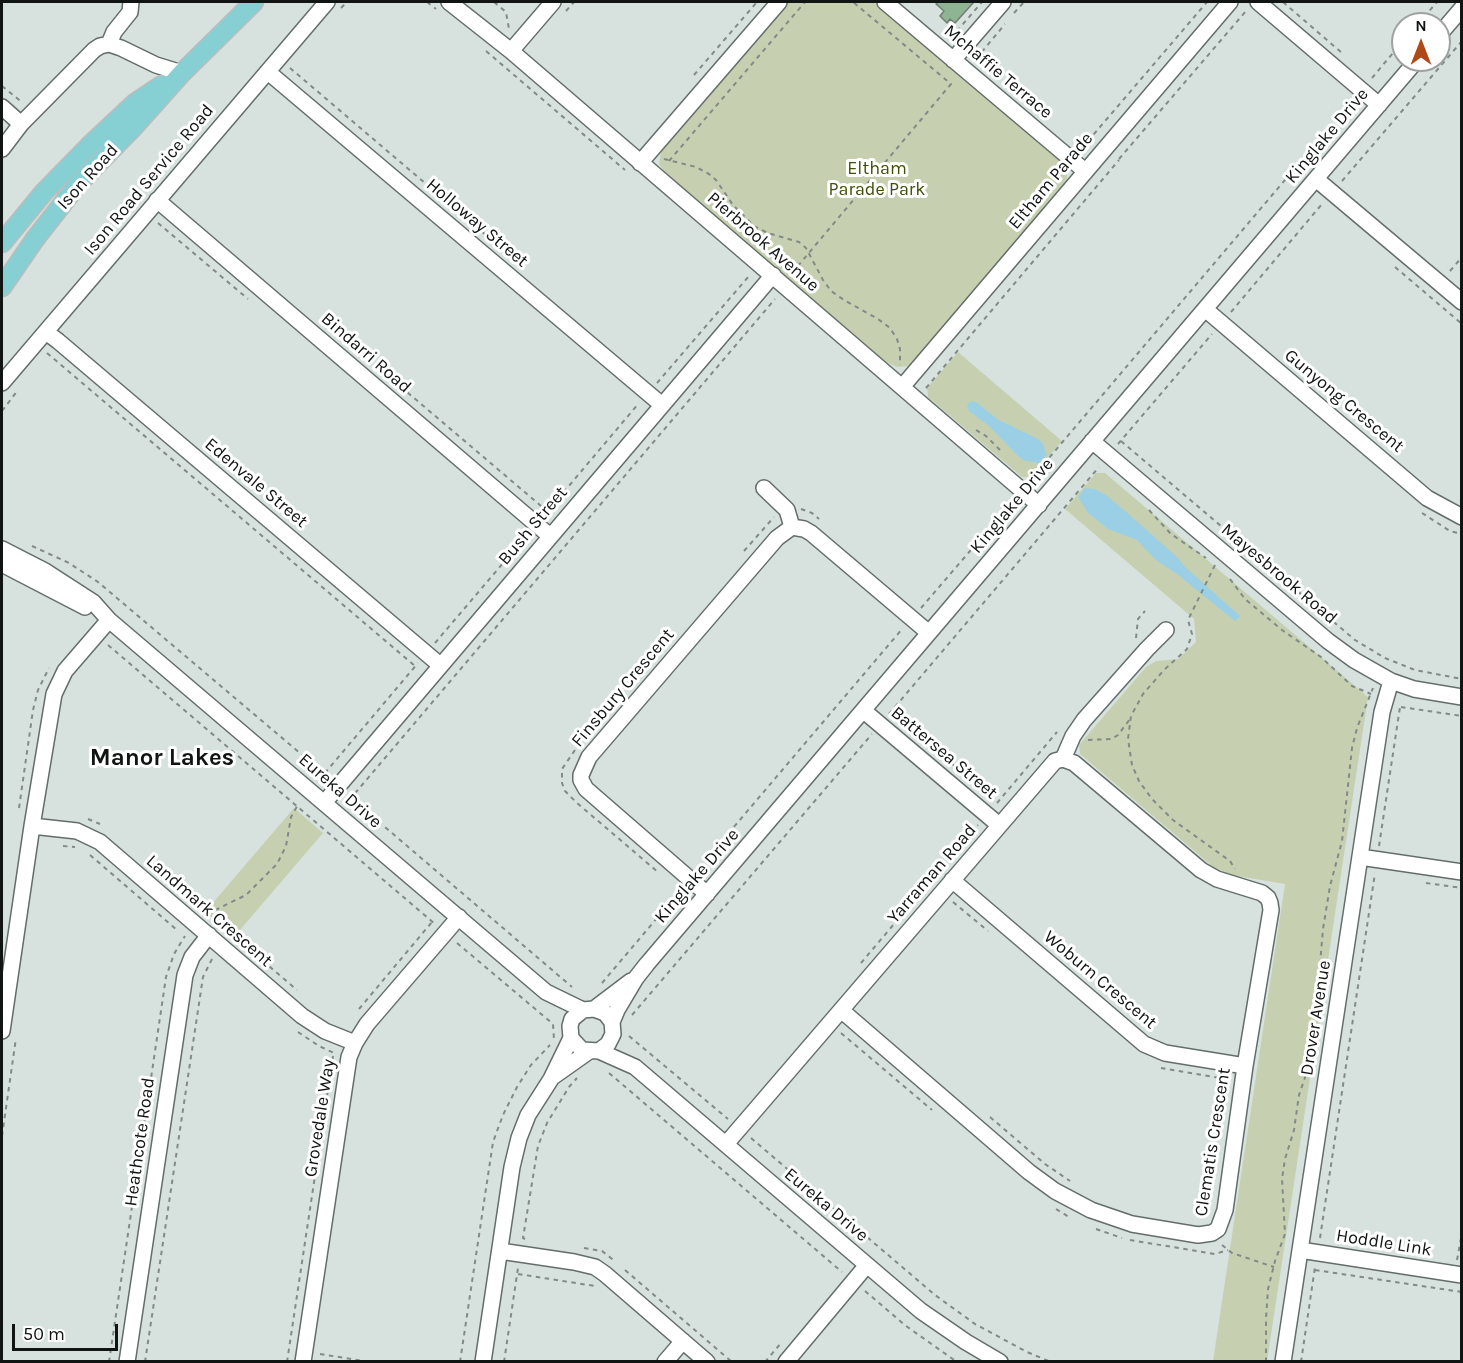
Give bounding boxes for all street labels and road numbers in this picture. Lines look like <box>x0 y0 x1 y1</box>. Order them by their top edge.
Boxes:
street label: Mchaffie Terrace <box>939 20 1057 124</box>
street label: Kinglake Drive <box>1281 84 1373 188</box>
street label: Ison Road Service Road <box>80 100 218 260</box>
street label: Eltham Parade <box>1004 128 1098 234</box>
street label: Ison Road <box>53 140 123 214</box>
street label: Holloway Street <box>421 174 533 272</box>
street label: Pierbrook Avenue <box>702 187 824 297</box>
street label: Bindarri Road <box>317 308 415 398</box>
street label: Gunyong Crescent <box>1280 345 1408 457</box>
street label: Edenvale Street <box>200 434 312 532</box>
street label: Kinglake Drive <box>966 454 1058 558</box>
street label: Bush Street <box>494 482 572 570</box>
street label: Mayesbrook Road <box>1217 519 1341 629</box>
street label: Finsbury Crescent <box>567 624 679 752</box>
street label: Battersea Street <box>886 702 1002 804</box>
street label: Eureka Drive <box>294 749 386 833</box>
street label: Yarraman Road <box>883 820 981 928</box>
street label: Kinglake Drive <box>650 824 744 928</box>
street label: Landmark Crescent <box>142 850 276 972</box>
street label: Woburn Crescent <box>1039 926 1161 1034</box>
street label: Drover Avenue <box>1296 959 1336 1077</box>
street label: Grovedale Way <box>300 1057 340 1179</box>
street label: Clematis Crescent <box>1191 1066 1235 1218</box>
street label: Heathcote Road <box>120 1076 160 1208</box>
street label: Eureka Drive <box>780 1164 872 1246</box>
street label: Hoddle Link <box>1335 1225 1433 1261</box>

